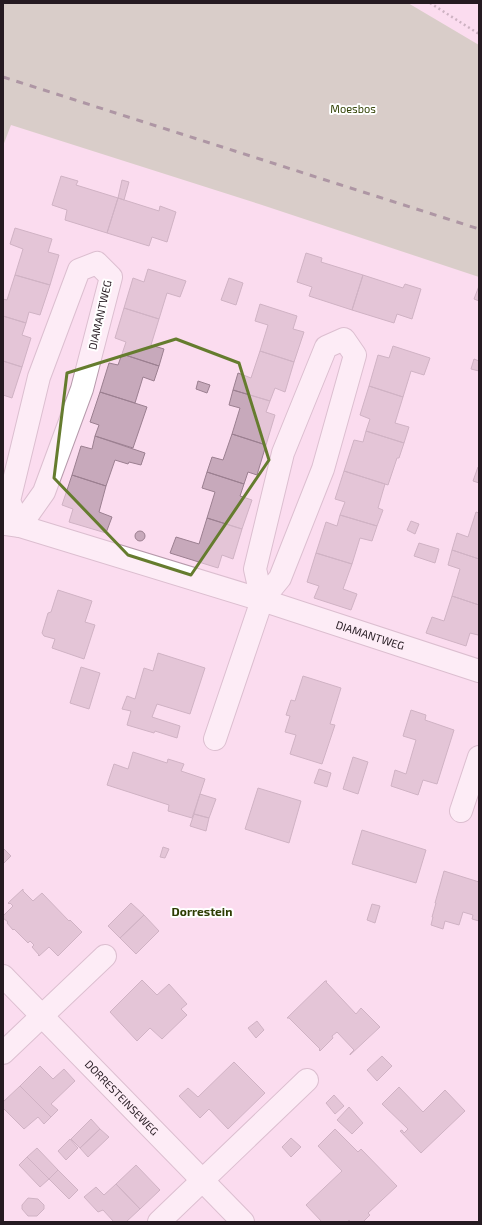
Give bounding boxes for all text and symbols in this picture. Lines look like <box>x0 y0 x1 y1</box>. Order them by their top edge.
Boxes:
park label: Moesbos <box>330 102 376 115</box>
street label: DIAMANTWEG <box>85 279 114 351</box>
street label: DIAMANTWEG <box>334 618 406 652</box>
district label: Dorrestein <box>172 904 232 918</box>
street label: DORRESTEINSEWEG <box>83 1057 162 1138</box>

